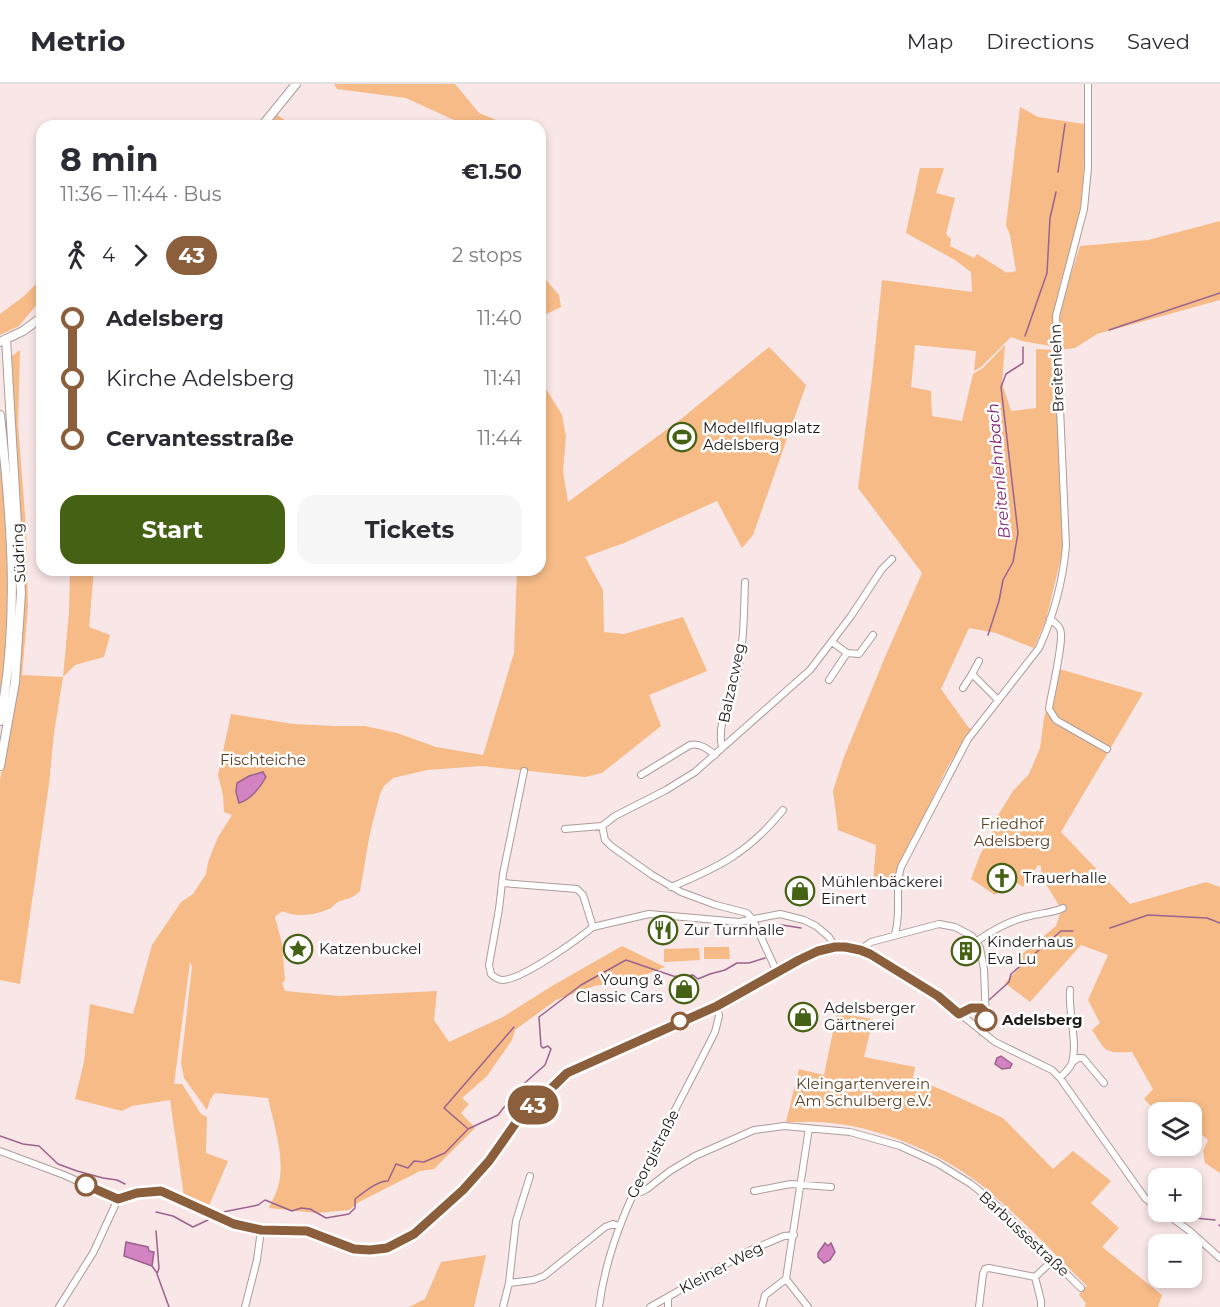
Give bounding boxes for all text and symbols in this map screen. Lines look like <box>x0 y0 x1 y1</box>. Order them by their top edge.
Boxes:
text: Metrio <box>30 24 125 58</box>
text: Map <box>907 29 953 54</box>
text: Directions <box>986 29 1094 54</box>
text: Saved <box>1127 29 1190 54</box>
text: 8 min <box>60 139 158 179</box>
text: €1.50 <box>462 158 522 185</box>
text: 11:36 – 11:44 · Bus <box>60 182 222 206</box>
icon: walk <box>60 239 93 272</box>
icon: forward <box>124 239 157 272</box>
text: 4 <box>102 243 115 267</box>
text: 43 <box>178 243 205 268</box>
text: 2 stops <box>452 243 522 267</box>
text: Adelsberg <box>106 305 224 332</box>
text: 11:40 <box>477 306 522 330</box>
street label: Breitenlehn <box>1045 323 1068 413</box>
text: Kirche Adelsberg <box>106 365 295 392</box>
text: 11:41 <box>483 366 522 390</box>
water label: Breitenlehnbach <box>983 402 1014 539</box>
place label: Modellflugplatz Adelsberg <box>703 418 821 454</box>
sports icon: Modellflugplatz Adelsberg <box>666 421 698 453</box>
text: Cervantesstraße <box>106 425 294 452</box>
text: 11:44 <box>477 426 522 450</box>
button: Start <box>60 495 285 564</box>
button: Tickets <box>297 495 522 564</box>
street label: Südring <box>7 523 30 583</box>
street label: Balzacweg <box>714 641 749 725</box>
park label: Fischteiche <box>220 750 306 769</box>
park label: Friedhof Adelsberg <box>974 814 1050 850</box>
church icon: Trauerhalle <box>986 862 1018 894</box>
place label: Trauerhalle <box>1023 868 1107 887</box>
place label: Mühlenbäckerei Einert <box>821 872 943 908</box>
shop icon: Mühlenbäckerei Einert <box>784 875 816 907</box>
restaurant icon: Zur Turnhalle <box>647 914 679 946</box>
place label: Zur Turnhalle <box>684 920 784 939</box>
place label: Kinderhaus Eva Lu <box>987 932 1073 968</box>
place icon: Katzenbuckel <box>282 933 314 965</box>
building icon: Kinderhaus Eva Lu <box>950 935 982 967</box>
place label: Katzenbuckel <box>319 939 421 958</box>
place label: Young & Classic Cars <box>576 970 663 1006</box>
shop icon: Young & Classic Cars <box>668 973 700 1005</box>
place label: Adelsberger Gärtnerei <box>824 998 916 1034</box>
shop icon: Adelsberger Gärtnerei <box>787 1001 819 1033</box>
marker: Adelsberg <box>975 1009 997 1031</box>
place label: Adelsberg <box>1001 1010 1082 1029</box>
unlabelled marker <box>671 1012 689 1030</box>
park label: Kleingartenverein Am Schulberg e.V. <box>795 1074 931 1110</box>
line badge: 43 <box>506 1086 560 1124</box>
text: 43 <box>520 1093 546 1118</box>
map controls <box>1148 1102 1202 1288</box>
button: layers <box>1148 1102 1202 1156</box>
street label: Georgistraße <box>622 1106 683 1201</box>
button: + <box>1148 1168 1202 1222</box>
unlabelled marker <box>75 1174 97 1196</box>
street label: Barbussestraße <box>975 1187 1074 1280</box>
button: − <box>1148 1234 1202 1288</box>
street label: Kleiner Weg <box>676 1238 766 1298</box>

